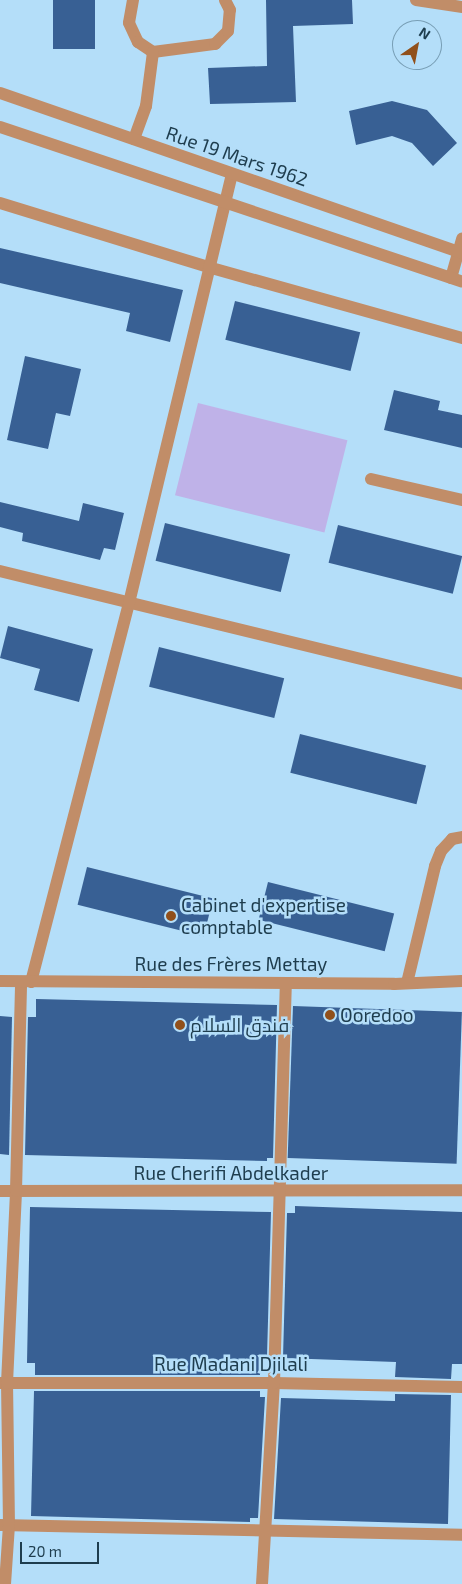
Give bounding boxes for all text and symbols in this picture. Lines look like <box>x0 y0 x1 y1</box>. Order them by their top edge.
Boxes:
north arrow <box>392 20 442 70</box>
text: N <box>416 23 434 43</box>
street label: Rue 19 Mars 1962 <box>163 121 311 191</box>
place label: Cabinet d'expertise comptable <box>181 894 346 938</box>
marker: Cabinet d'expertise comptable <box>165 910 177 922</box>
street label: Rue des Frères Mettay <box>135 953 327 975</box>
place label: Ooredoo <box>340 1004 414 1026</box>
marker: Ooredoo <box>324 1009 336 1021</box>
place label: فندق السلام <box>190 1014 289 1036</box>
marker: فندق السلام <box>174 1019 186 1031</box>
street label: Rue Cherifi Abdelkader <box>133 1162 329 1184</box>
street label: Rue Madani Djilali <box>154 1353 308 1375</box>
scale bar <box>22 1532 101 1564</box>
text: 20 m <box>28 1542 62 1560</box>

